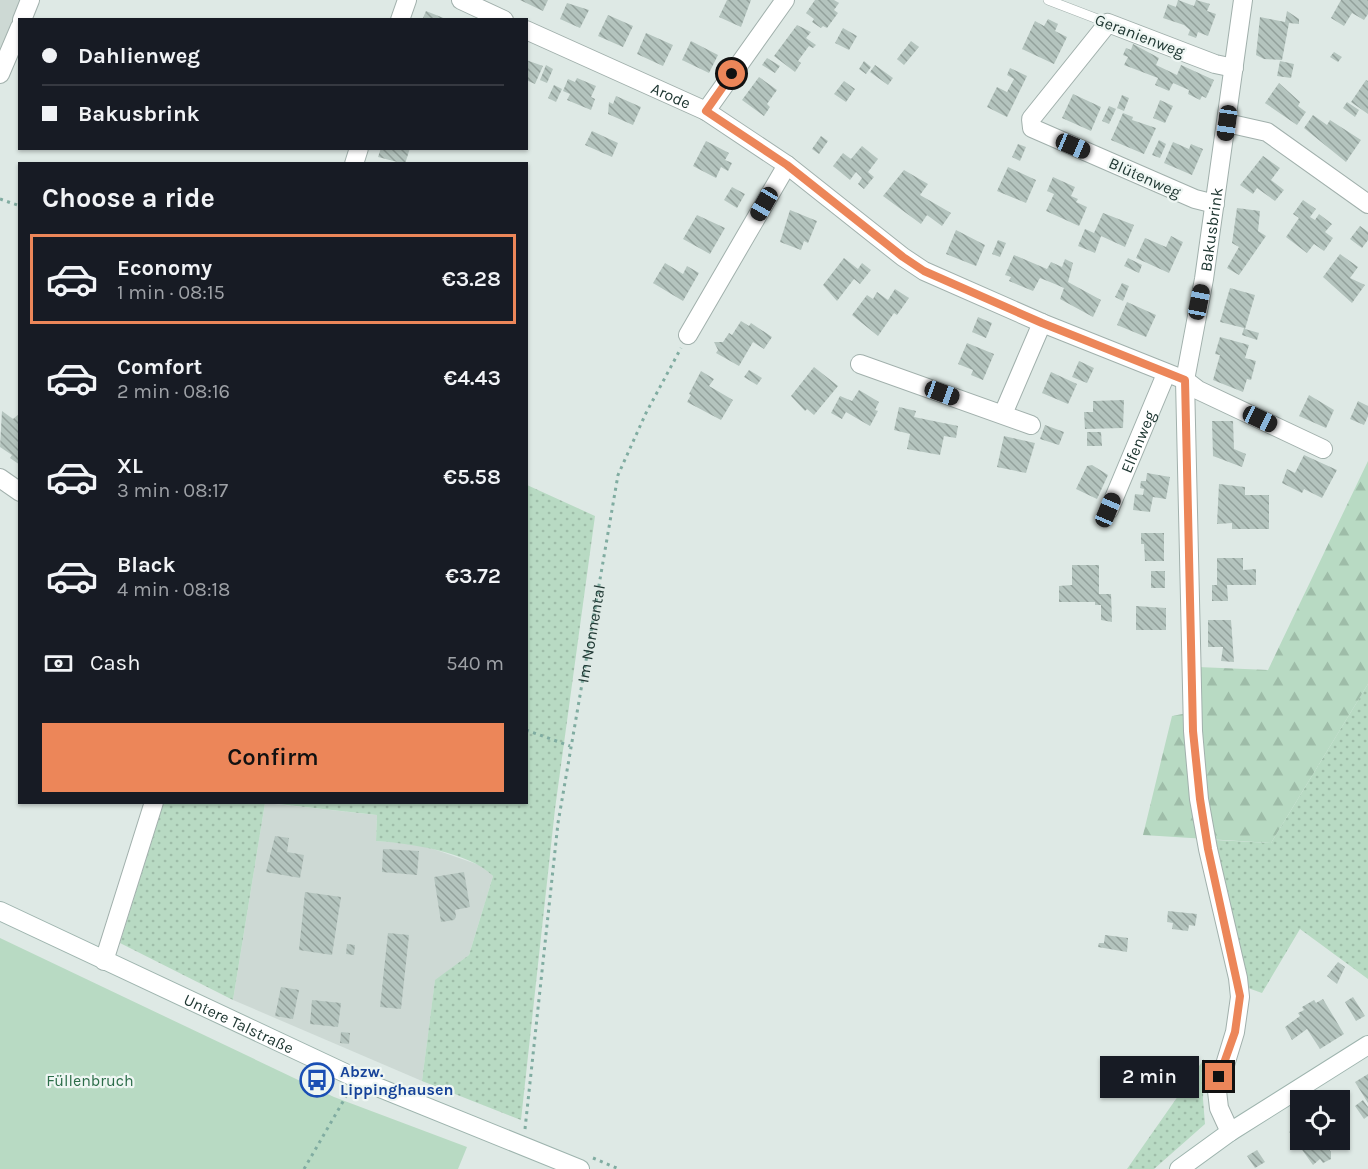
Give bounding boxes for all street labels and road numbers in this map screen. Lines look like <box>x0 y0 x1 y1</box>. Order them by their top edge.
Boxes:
street label: Geranienweg <box>1092 10 1187 61</box>
street label: Arode <box>648 79 694 113</box>
street label: Blütenweg <box>1106 153 1184 202</box>
street label: Bakusbrink <box>1196 186 1227 273</box>
street label: Elfenweg <box>1117 408 1160 476</box>
street label: Im Nonnental <box>573 583 609 684</box>
street label: Untere Talstraße <box>181 990 297 1058</box>

